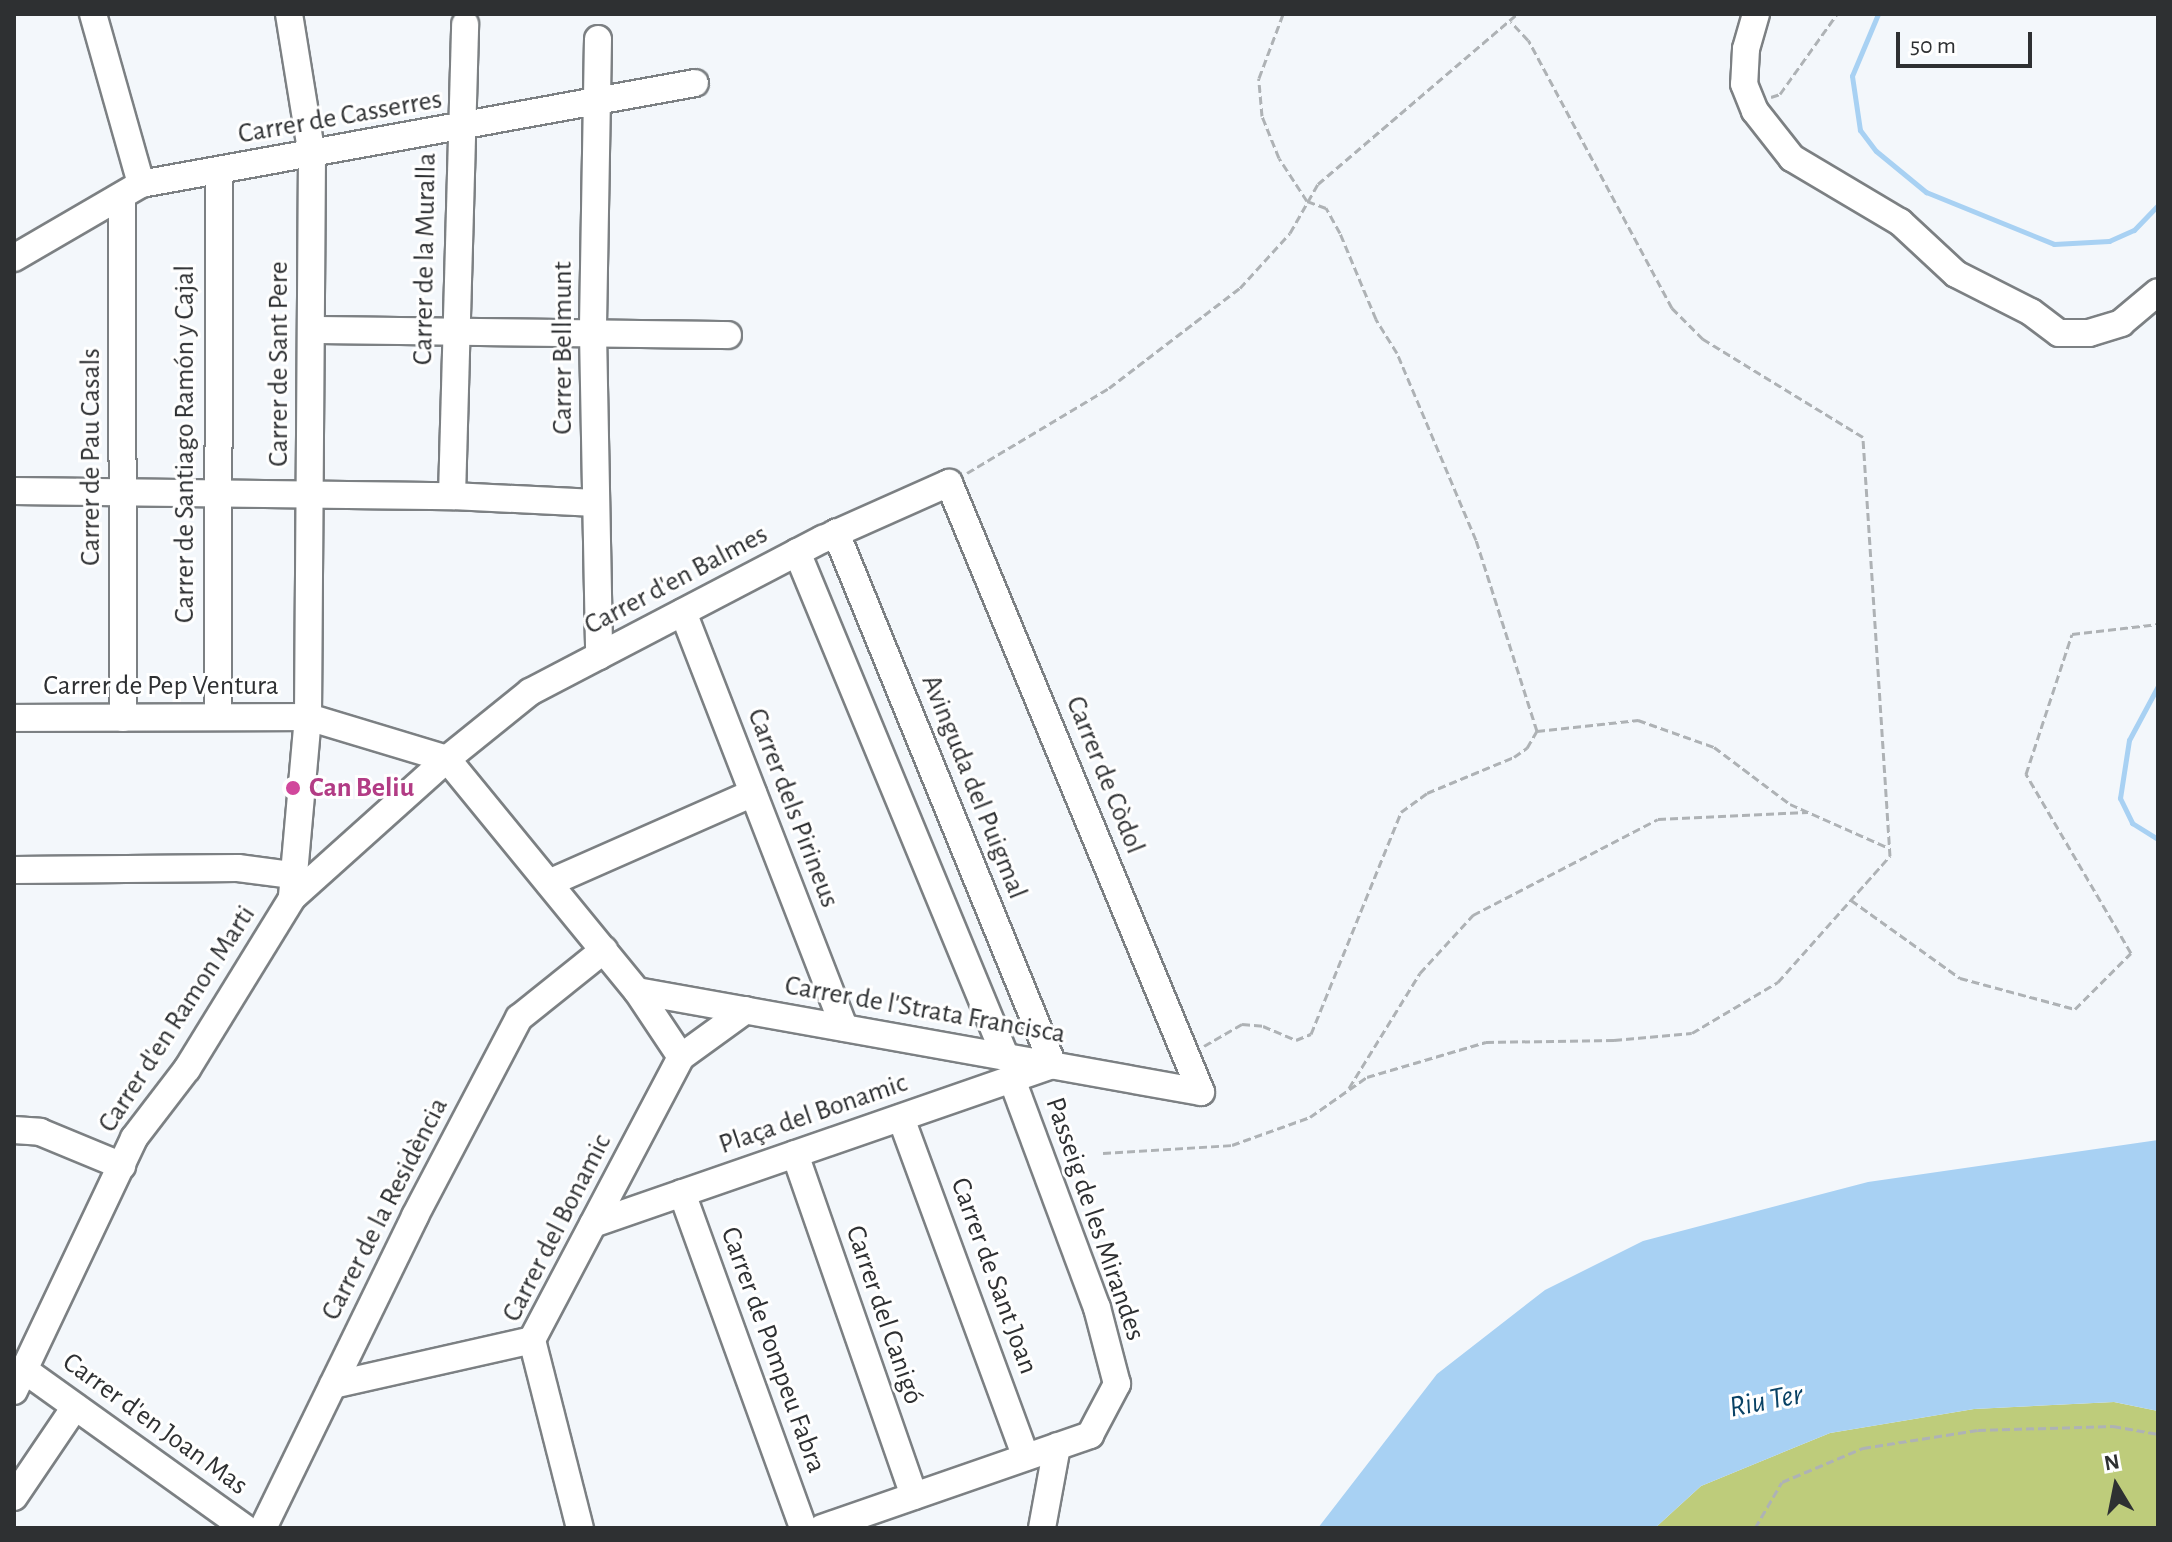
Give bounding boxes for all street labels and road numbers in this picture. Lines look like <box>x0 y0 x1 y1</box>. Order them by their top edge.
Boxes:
street label: Carrer de Casserres <box>235 83 445 151</box>
street label: Carrer de la Muralla <box>406 153 444 365</box>
street label: Carrer de Sant Pere <box>262 261 296 467</box>
street label: Carrer Bellmunt <box>546 261 580 435</box>
street label: Carrer de Santiago Ramón y Cajal <box>168 265 202 623</box>
street label: Carrer de Pau Casals <box>74 348 108 566</box>
street label: Carrer d'en Balmes <box>579 518 773 642</box>
street label: Carrer de Pep Ventura <box>43 669 279 703</box>
street label: Avinguda del Puigmal <box>914 670 1034 904</box>
street label: Carrer de Còdol <box>1058 691 1152 859</box>
street label: Carrer dels Pirineus <box>740 704 846 912</box>
street label: Carrer d'en Ramon Marti <box>91 899 263 1139</box>
street label: Carrer de l'Strata Francisca <box>782 969 1068 1051</box>
street label: Plaça del Bonamic <box>715 1066 911 1162</box>
street label: Carrer de la Residència <box>314 1092 456 1326</box>
street label: Passeig de les Mirandes <box>1038 1093 1152 1345</box>
street label: Carrer del Bonamic <box>495 1129 619 1327</box>
street label: Carrer de Sant Joan <box>943 1173 1045 1379</box>
street label: Carrer del Canigó <box>838 1221 930 1409</box>
street label: Carrer de Pompeu Fabra <box>713 1222 833 1478</box>
street label: Carrer d'en Joan Mas <box>56 1346 254 1502</box>

